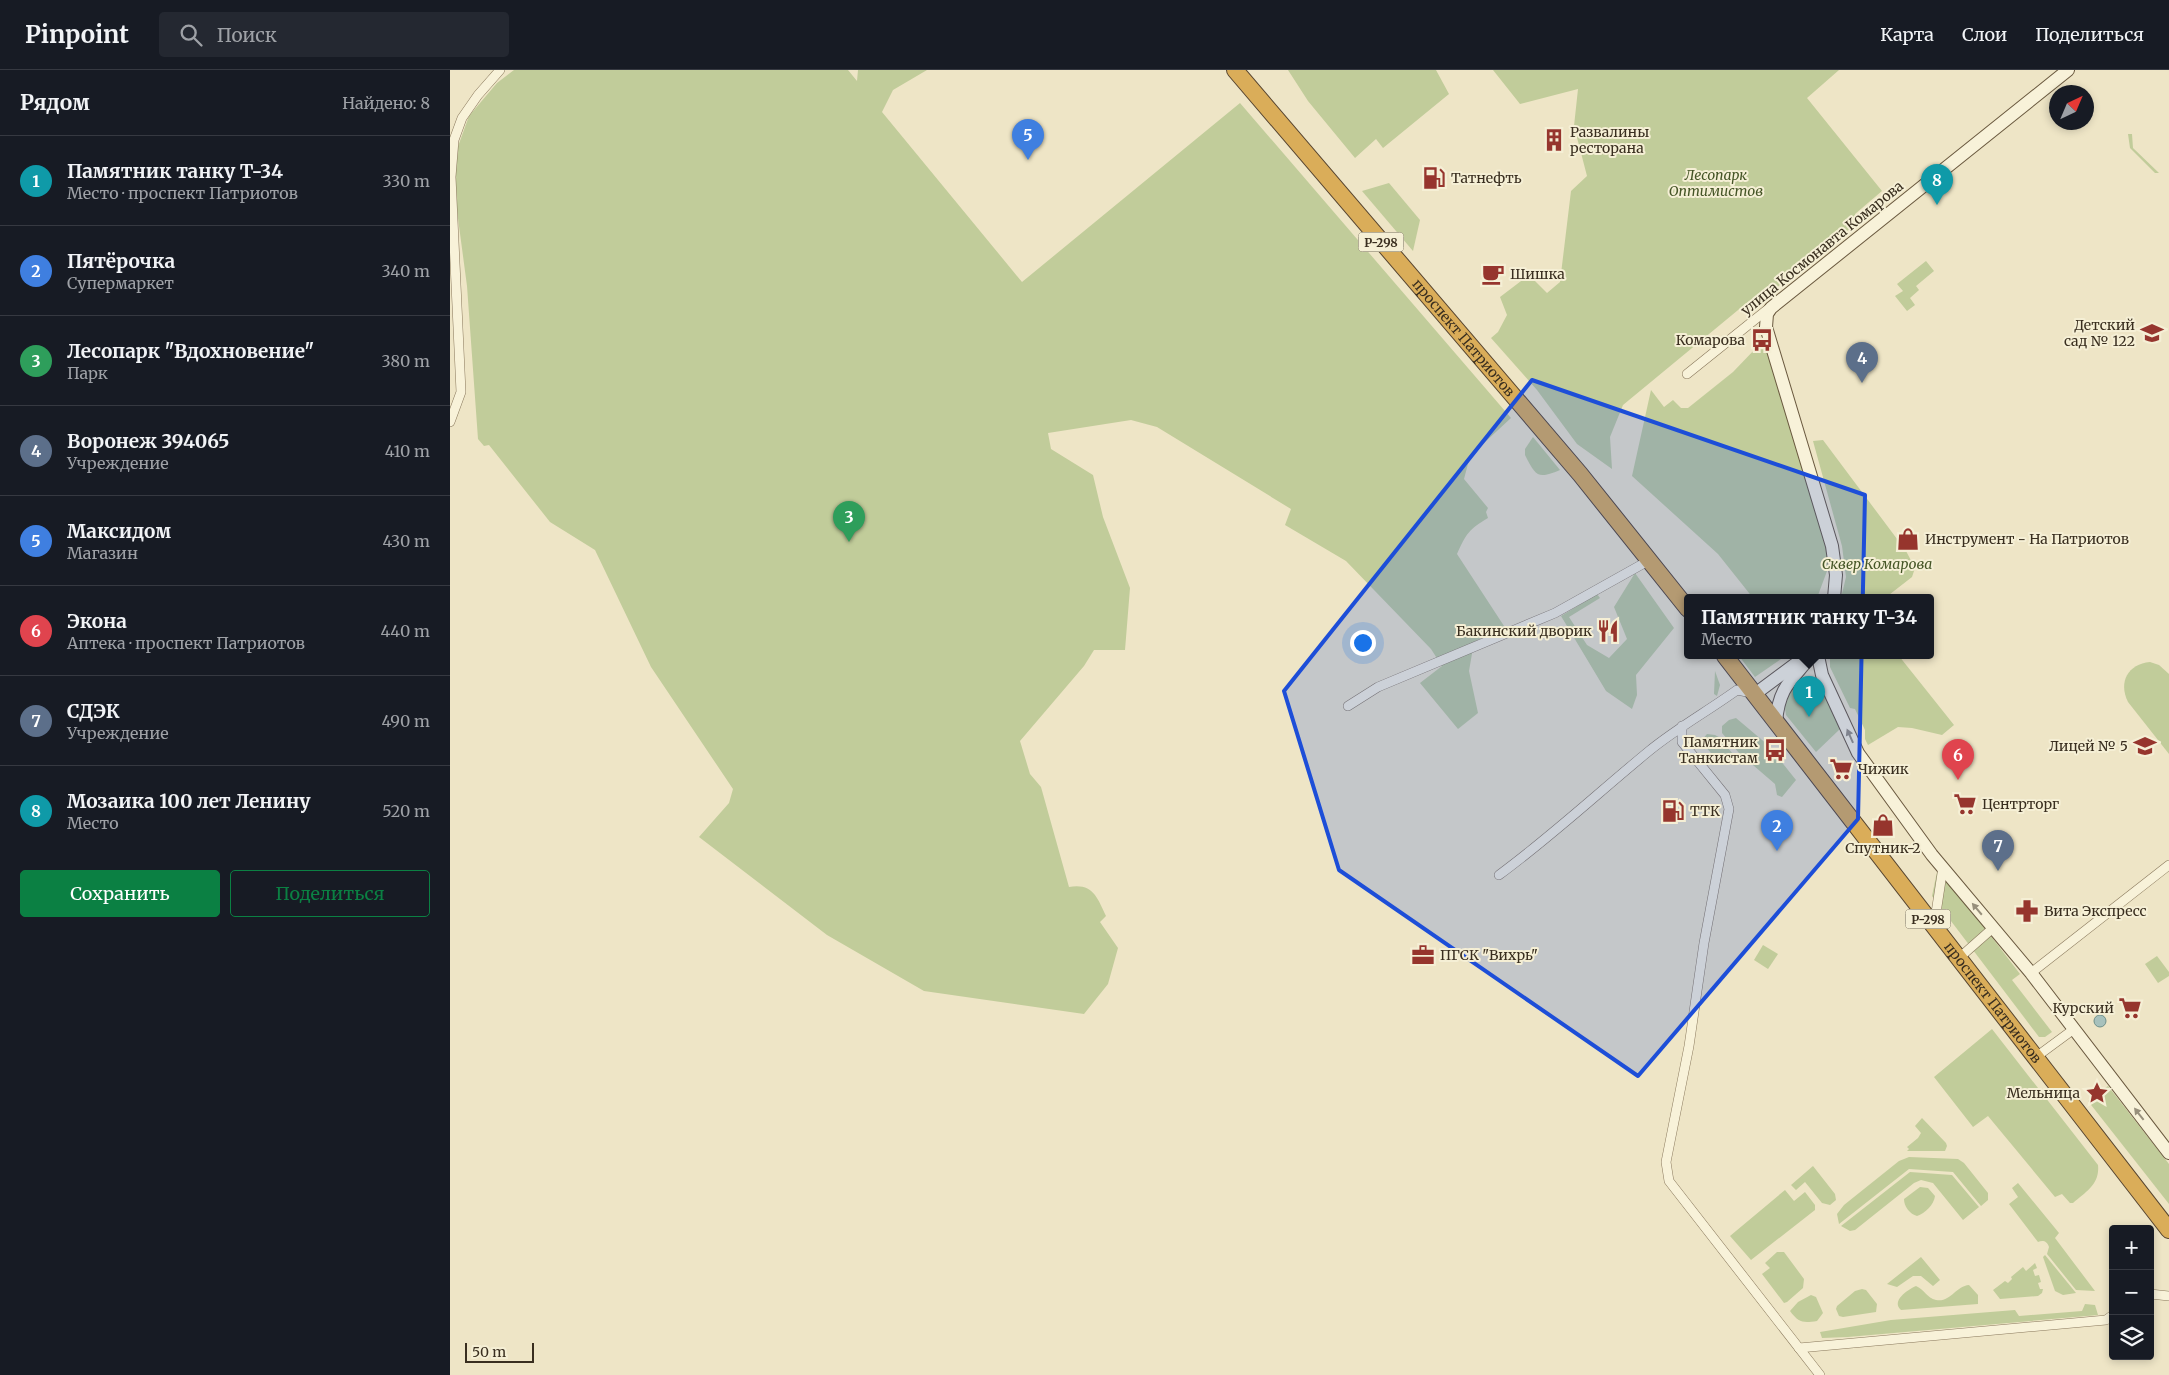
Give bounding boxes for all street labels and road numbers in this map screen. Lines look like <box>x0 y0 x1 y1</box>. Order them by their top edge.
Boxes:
street label: улица Космонавта Комарова <box>1737 176 1907 319</box>
road number: Р-298 <box>1358 232 1404 252</box>
street label: проспект Патриотов <box>1408 275 1519 400</box>
road number: Р-298 <box>1906 910 1950 929</box>
street label: проспект Патриотов <box>1940 938 2046 1067</box>

